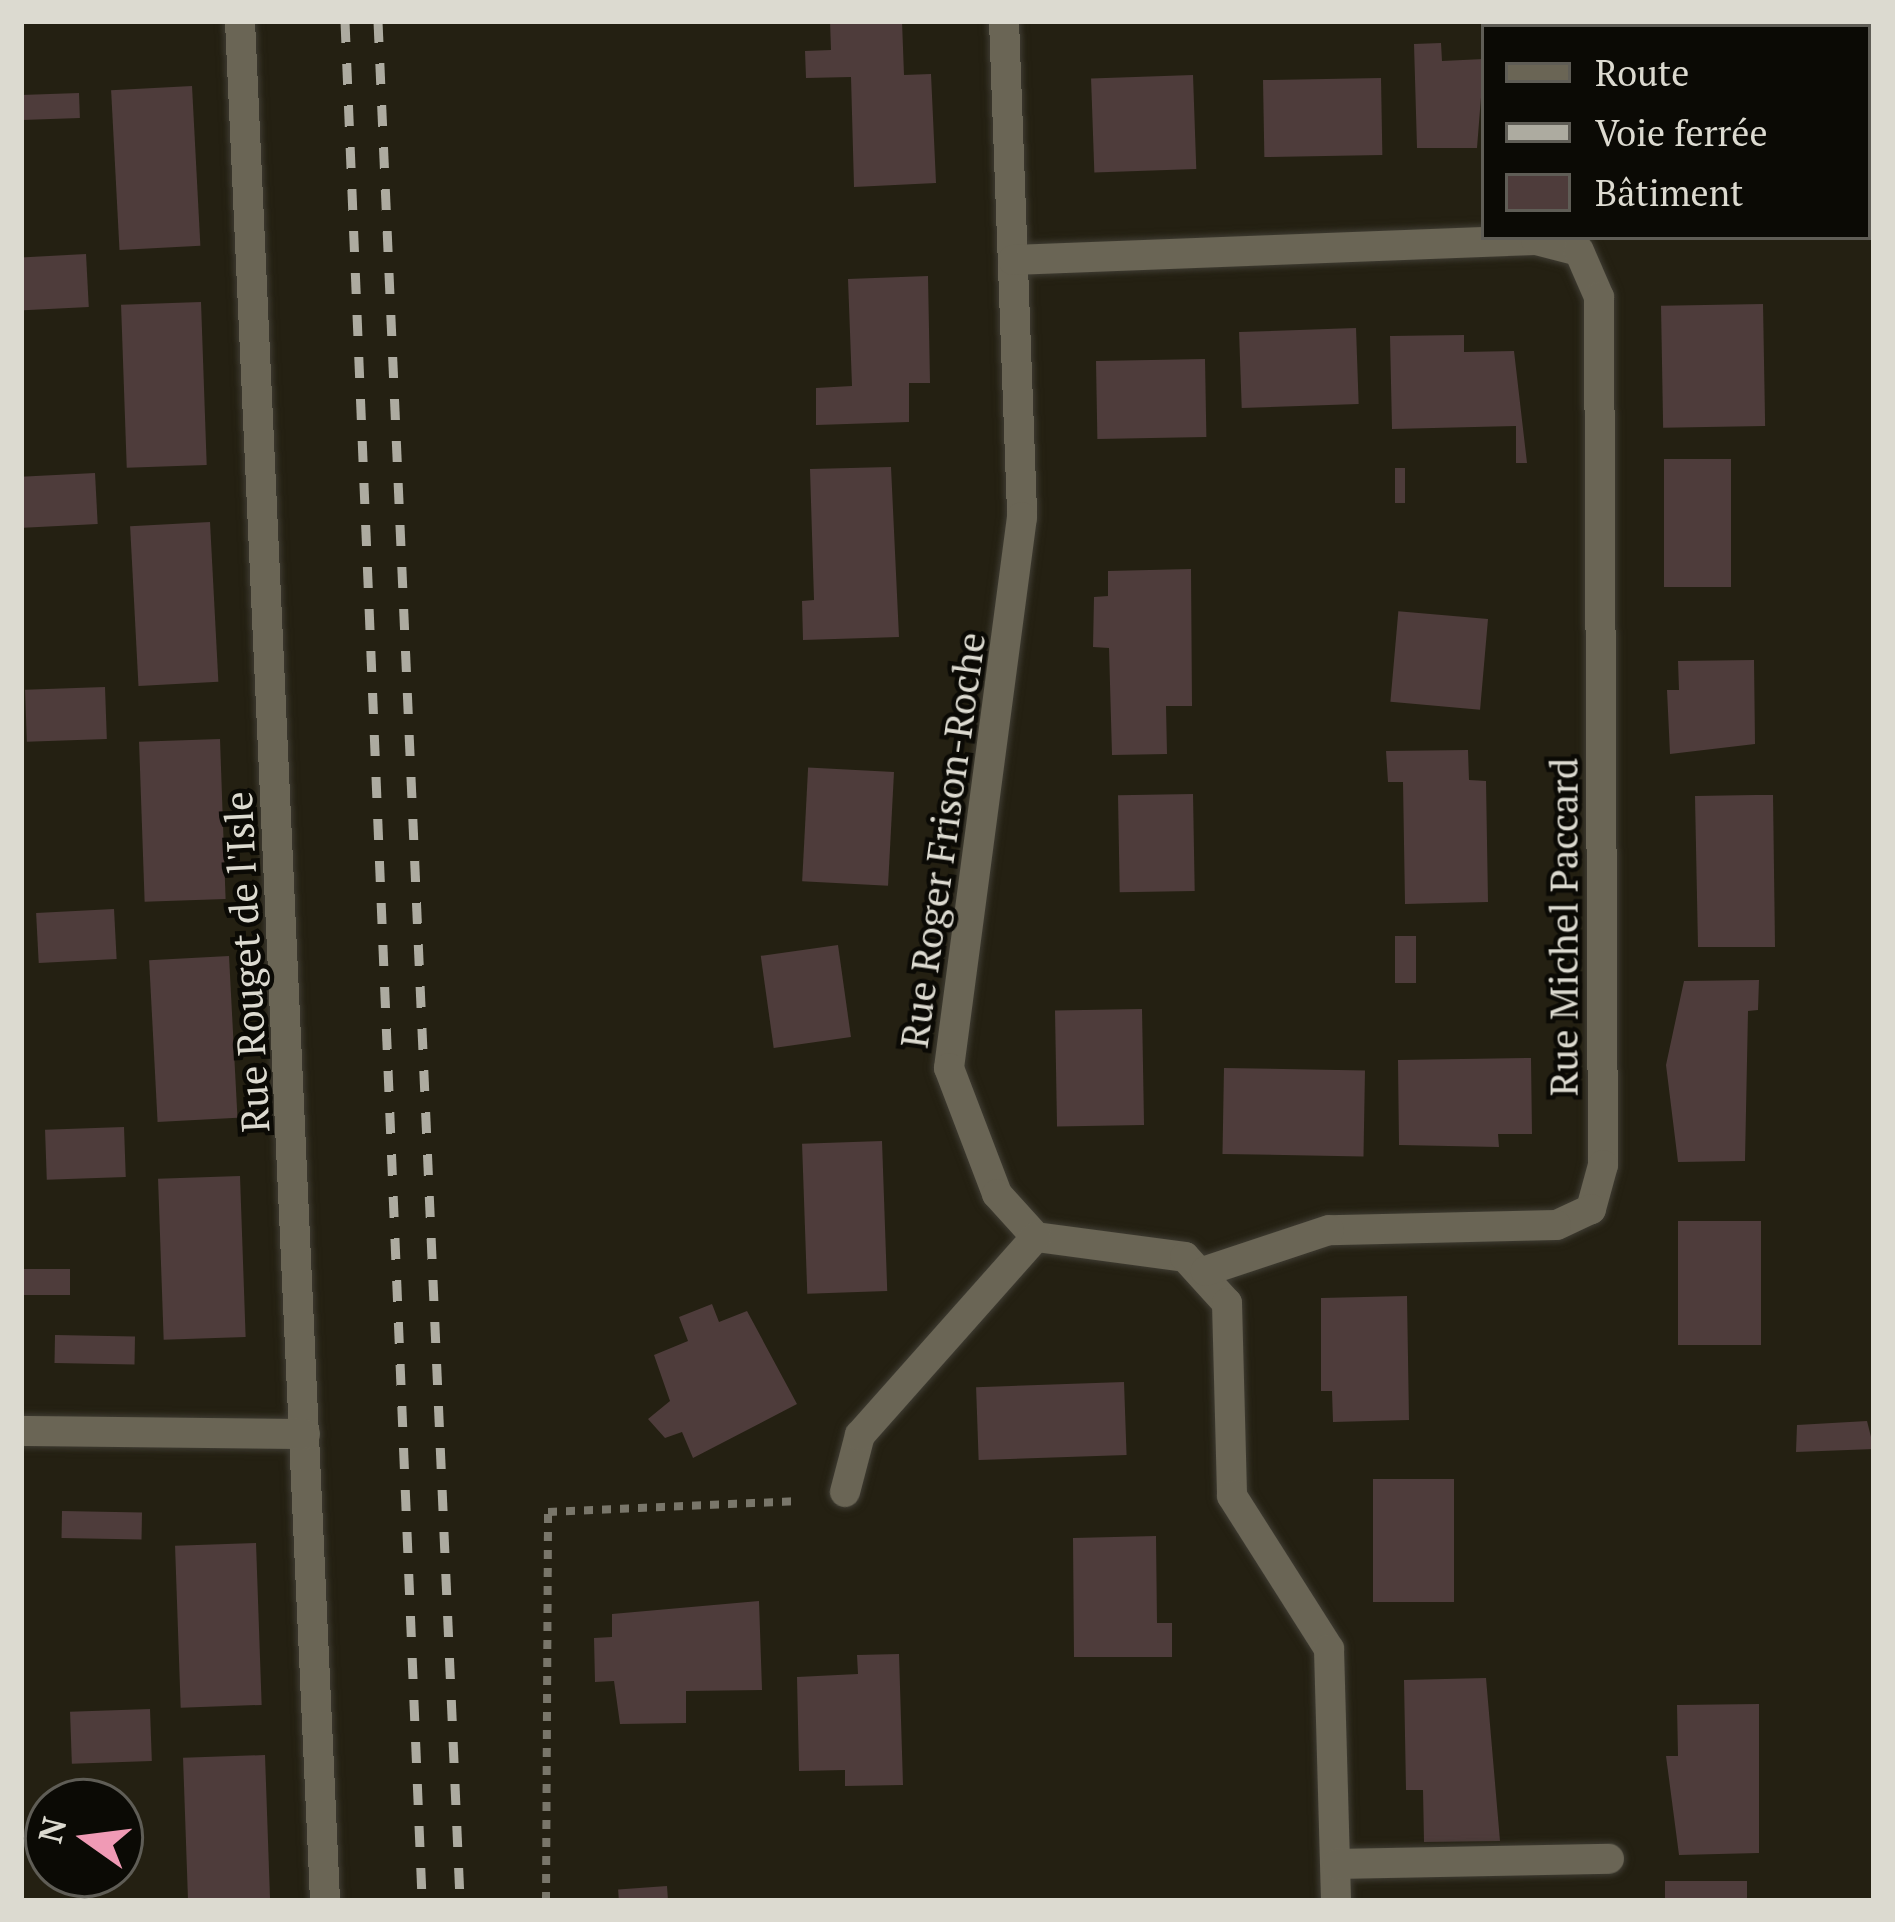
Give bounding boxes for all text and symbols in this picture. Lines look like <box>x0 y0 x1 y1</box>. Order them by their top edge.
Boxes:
legend <box>1481 24 1871 240</box>
text: Route <box>1595 49 1689 96</box>
text: Voie ferrée <box>1595 109 1768 156</box>
text: Bâtiment <box>1595 169 1743 216</box>
street label: Rue Roger Frison-Roche <box>890 629 994 1051</box>
street label: Rue Michel Paccard <box>1540 758 1586 1096</box>
street label: Rue Rouget de l'Isle <box>214 790 278 1134</box>
north arrow <box>24 1778 144 1898</box>
text: N <box>28 1813 75 1847</box>

